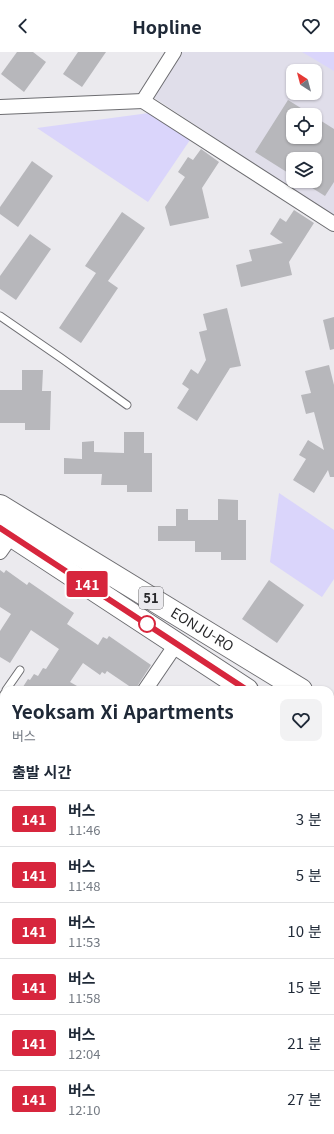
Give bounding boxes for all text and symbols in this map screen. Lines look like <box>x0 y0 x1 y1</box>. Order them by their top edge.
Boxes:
text: Hopline <box>132 13 202 39</box>
icon: back <box>12 15 34 37</box>
icon: heart <box>300 15 322 37</box>
north arrow <box>286 64 322 100</box>
map controls <box>286 64 322 188</box>
button: locate <box>286 108 322 144</box>
button: layers <box>286 152 322 188</box>
line badge: 141 <box>64 571 110 597</box>
text: 141 <box>75 574 99 594</box>
road number: 51 <box>139 587 163 609</box>
street label: EONJU-RO <box>167 602 238 656</box>
unlabelled marker <box>138 615 156 633</box>
text: Yeoksam Xi Apartments <box>12 697 234 724</box>
button: heart <box>280 699 322 741</box>
text: 버스 <box>12 726 36 745</box>
text: 출발 시간 <box>12 761 71 782</box>
text: 버스 <box>68 799 96 820</box>
text: 3 분 <box>296 808 322 829</box>
text: 141 <box>22 809 46 829</box>
text: 11:46 <box>68 820 101 839</box>
text: 버스 <box>68 855 96 876</box>
text: 5 분 <box>296 864 322 885</box>
text: 141 <box>22 865 46 885</box>
text: 11:48 <box>68 876 101 895</box>
text: 버스 <box>68 911 96 932</box>
text: 10 분 <box>287 920 322 941</box>
text: 141 <box>22 921 46 941</box>
text: 11:53 <box>68 932 101 951</box>
text: 버스 <box>68 967 96 988</box>
text: 15 분 <box>287 976 322 997</box>
text: 141 <box>22 977 46 997</box>
text: 11:58 <box>68 988 101 1007</box>
text: 버스 <box>68 1023 96 1044</box>
text: 21 분 <box>287 1032 322 1053</box>
text: 141 <box>22 1033 46 1053</box>
text: 12:04 <box>68 1044 101 1063</box>
text: 버스 <box>68 1079 96 1100</box>
text: 27 분 <box>287 1088 322 1109</box>
text: 141 <box>22 1089 46 1109</box>
text: 12:10 <box>68 1100 101 1119</box>

